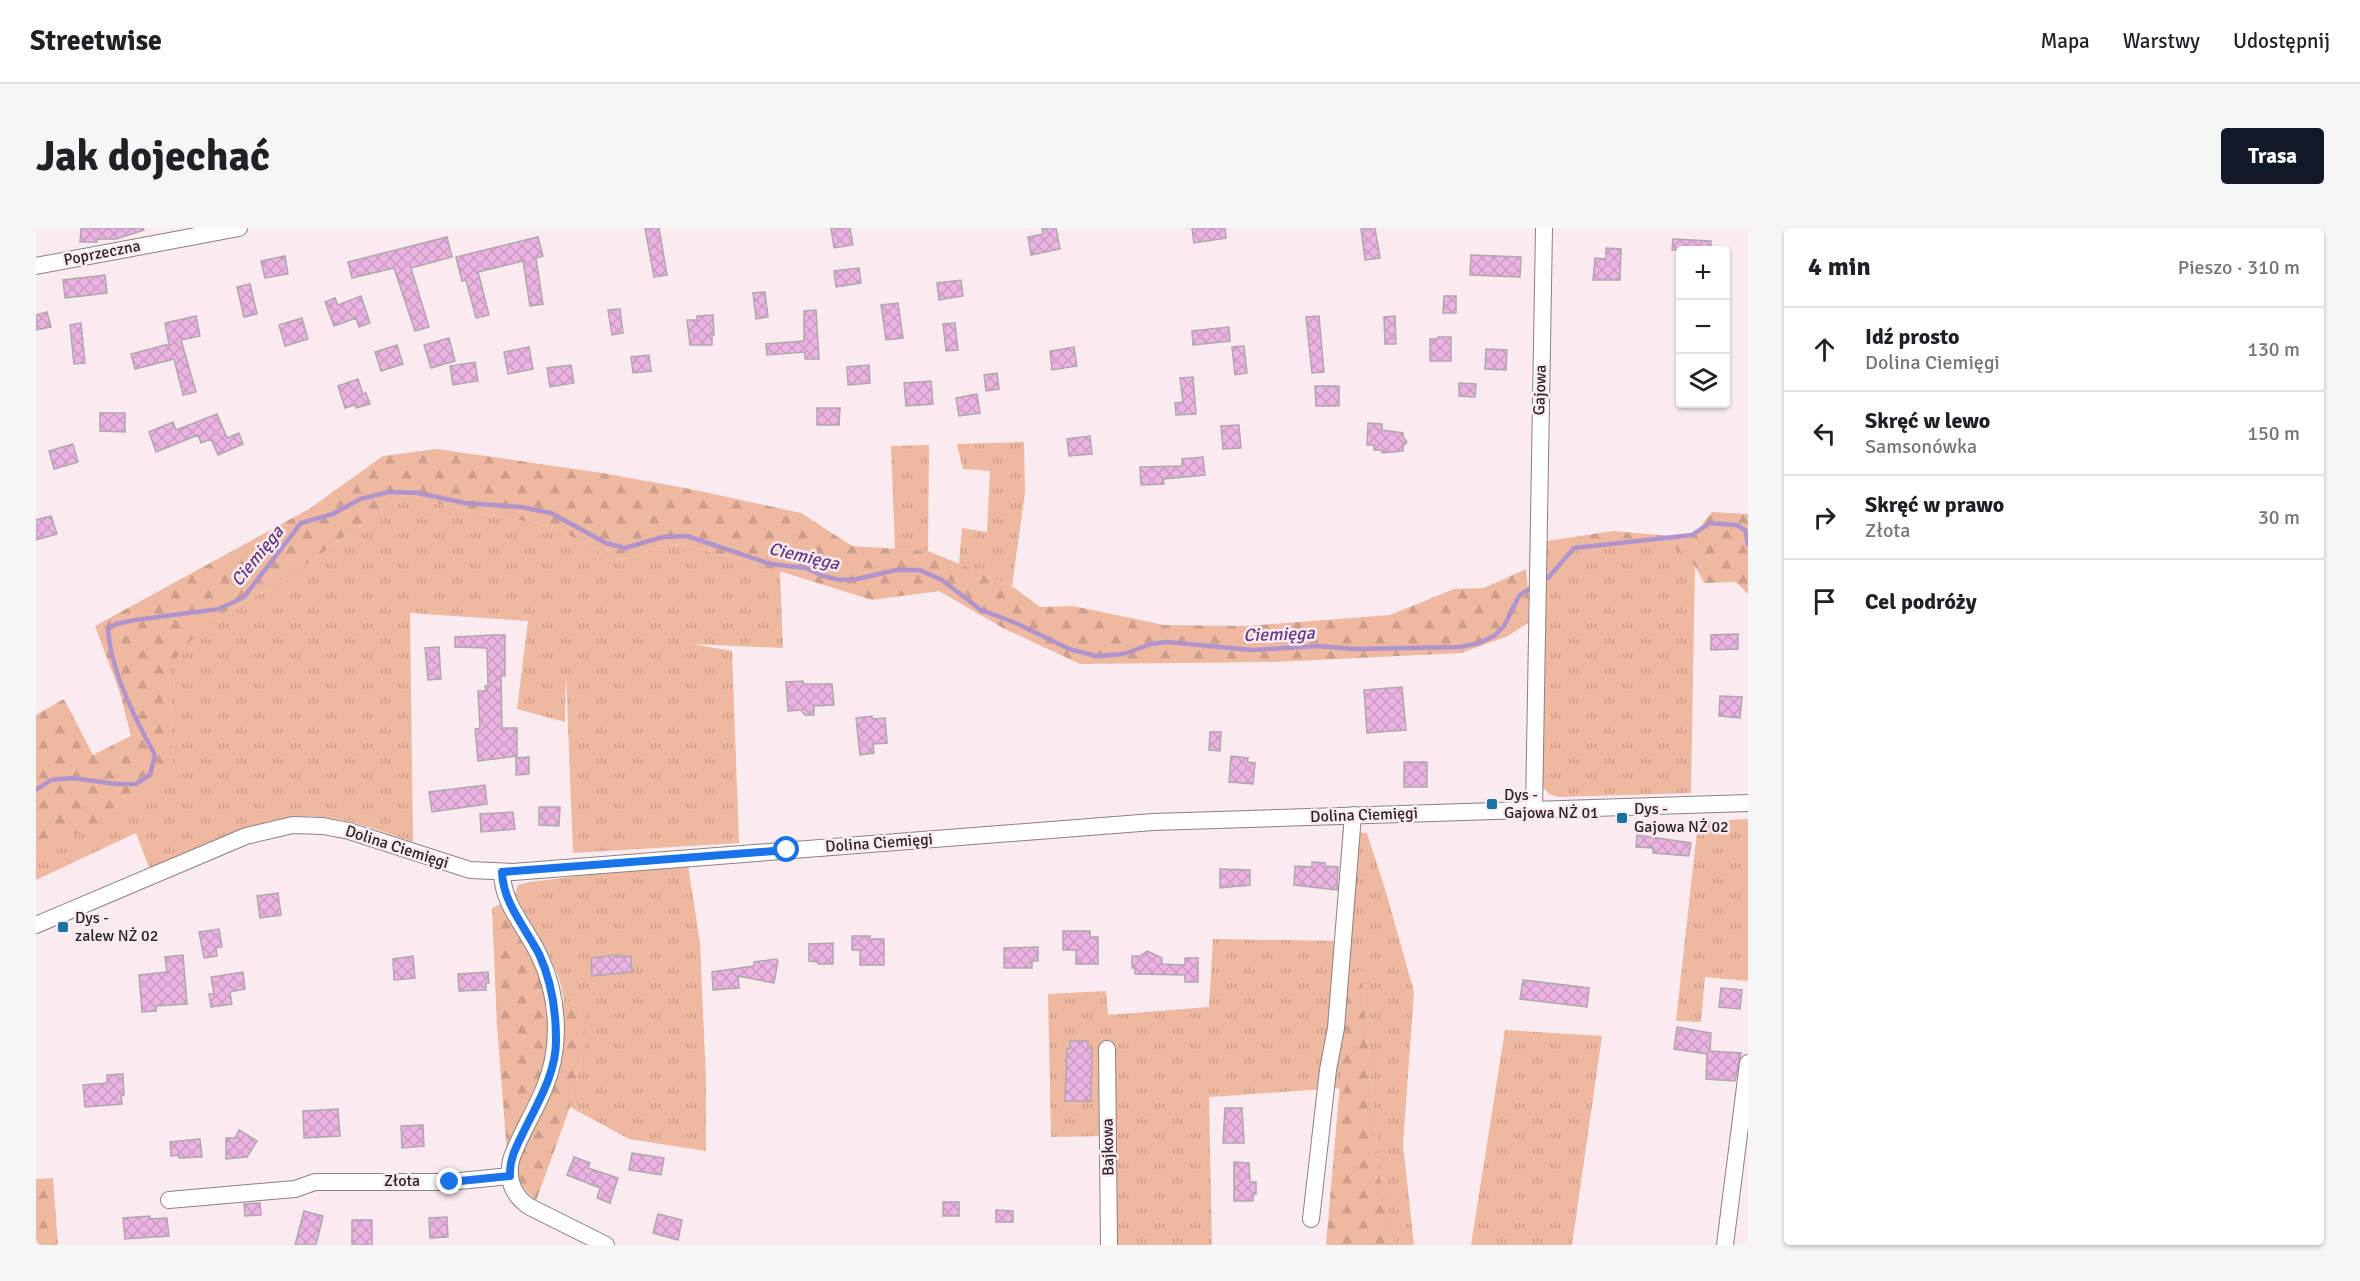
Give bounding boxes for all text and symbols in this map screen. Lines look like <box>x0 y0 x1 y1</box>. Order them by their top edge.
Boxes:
text: Streetwise <box>30 24 162 58</box>
text: Mapa <box>2040 28 2090 54</box>
text: Warstwy <box>2123 28 2200 54</box>
text: Udostępnij <box>2233 28 2330 54</box>
button: Trasa <box>2221 128 2324 184</box>
text: Jak dojechać <box>36 131 270 182</box>
street label: Poprzeczna <box>62 236 142 270</box>
map controls <box>1676 246 1730 408</box>
button: + <box>1676 246 1730 300</box>
text: 4 min <box>1808 251 1871 283</box>
text: Pieszo · 310 m <box>2178 255 2300 280</box>
button: − <box>1676 300 1730 354</box>
text: Idź prosto <box>1865 323 1960 350</box>
icon: ahead <box>1808 333 1841 366</box>
text: 130 m <box>2247 337 2300 362</box>
text: Dolina Ciemięgi <box>1865 350 2000 375</box>
button: layers <box>1676 354 1730 408</box>
street label: Gajowa <box>1529 364 1551 416</box>
text: Skręć w lewo <box>1865 407 1990 434</box>
icon: left <box>1808 417 1841 450</box>
text: 150 m <box>2247 421 2300 446</box>
text: Samsonówka <box>1865 434 1977 459</box>
text: Skręć w prawo <box>1865 491 2004 518</box>
icon: right <box>1808 501 1841 534</box>
text: 30 m <box>2258 505 2300 530</box>
text: Złota <box>1865 518 1910 543</box>
water label: Ciemięga <box>226 521 289 591</box>
water label: Ciemięga <box>767 537 842 575</box>
icon: arrive <box>1808 585 1841 618</box>
text: Cel podróży <box>1865 588 1977 615</box>
water label: Ciemięga <box>1243 622 1316 646</box>
place label: Dys - Gajowa NŻ 01 <box>1504 785 1599 823</box>
marker: Dys - Gajowa NŻ 01 <box>1485 797 1499 811</box>
place label: Dys - Gajowa NŻ 02 <box>1634 799 1729 837</box>
street label: Dolina Ciemięgi <box>1310 803 1418 827</box>
marker: Dys - Gajowa NŻ 02 <box>1615 811 1629 825</box>
street label: Dolina Ciemięgi <box>343 821 451 873</box>
street label: Dolina Ciemięgi <box>825 829 933 857</box>
route start <box>773 836 799 862</box>
place label: Dys - zalew NŻ 02 <box>75 908 158 946</box>
marker: Dys - zalew NŻ 02 <box>56 920 70 934</box>
street label: Bajkowa <box>1097 1118 1119 1176</box>
route end <box>436 1168 462 1194</box>
street label: Złota <box>384 1171 420 1191</box>

